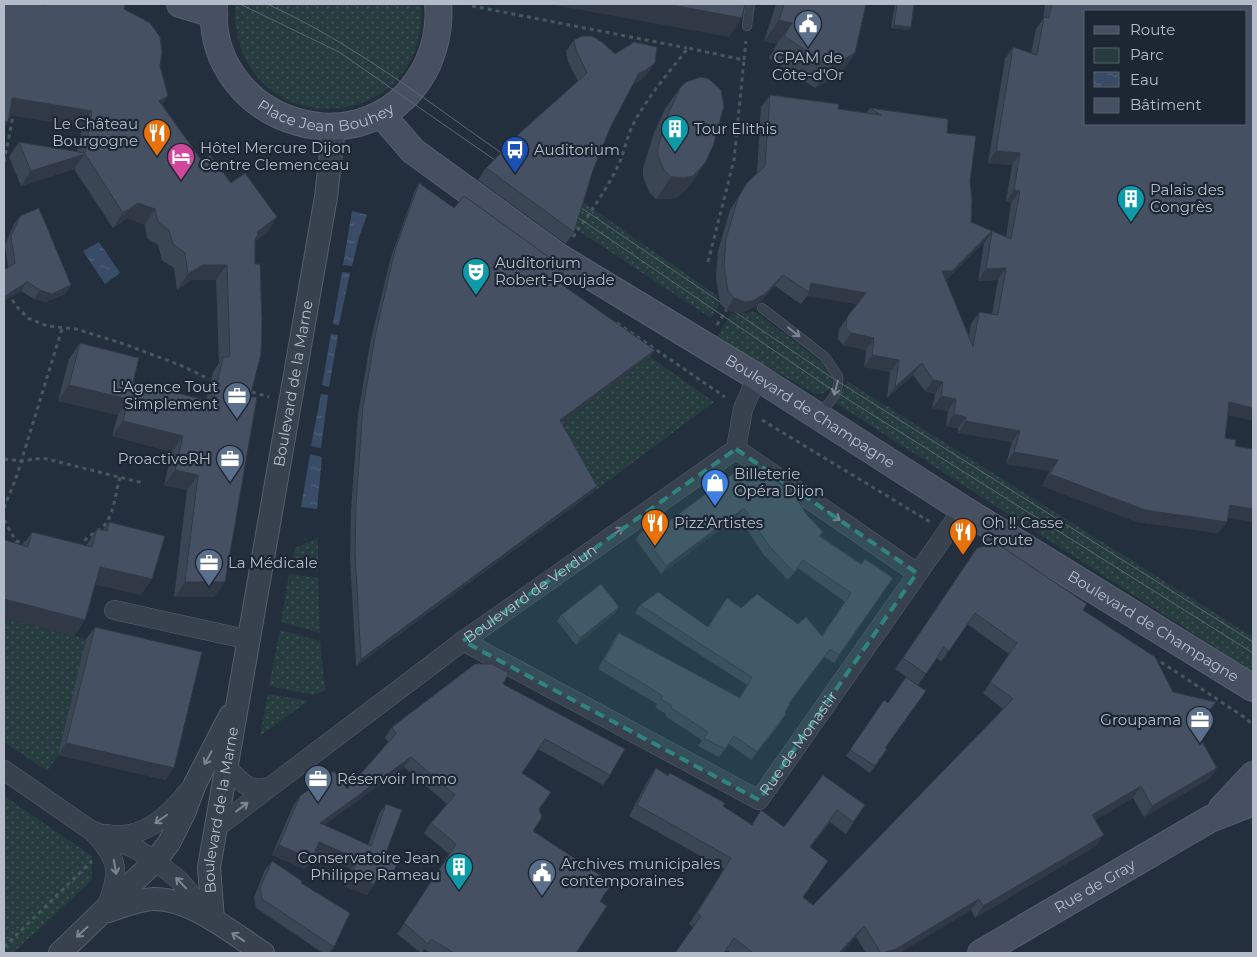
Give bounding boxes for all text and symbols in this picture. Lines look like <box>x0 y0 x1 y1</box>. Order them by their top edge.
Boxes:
public building icon: CPAM de Côte-d'Or <box>793 9 823 48</box>
legend <box>1084 10 1247 125</box>
text: Route <box>1130 20 1175 39</box>
text: Parc <box>1130 45 1164 64</box>
place label: CPAM de Côte-d'Or <box>772 48 844 84</box>
text: Eau <box>1130 70 1159 89</box>
street label: Place Jean Bouhey <box>255 92 397 110</box>
text: Place Jean Bouhey <box>254 95 398 136</box>
text: Bâtiment <box>1130 95 1202 114</box>
place label: Le Château Bourgogne <box>52 114 138 150</box>
building icon: Tour Elithis <box>660 114 690 153</box>
restaurant icon: Le Château Bourgogne <box>142 118 172 157</box>
place label: Tour Elithis <box>694 119 777 138</box>
bus stop icon: Auditorium <box>500 135 530 174</box>
place label: Hôtel Mercure Dijon Centre Clemenceau <box>200 138 351 174</box>
place label: Auditorium <box>534 140 620 159</box>
hotel icon: Hôtel Mercure Dijon Centre Clemenceau <box>166 142 196 181</box>
place label: Palais des Congrès <box>1150 180 1224 216</box>
building icon: Palais des Congrès <box>1116 184 1146 223</box>
place label: Auditorium Robert-Poujade <box>495 253 615 289</box>
theatre icon: Auditorium Robert-Poujade <box>461 257 491 296</box>
street label: Boulevard de la Marne <box>269 299 317 468</box>
one-way arrow <box>787 326 800 337</box>
street label: Boulevard de Champagne <box>722 350 899 472</box>
place label: L'Agence Tout Simplement <box>112 377 218 413</box>
one-way arrow <box>831 380 840 396</box>
office icon: L'Agence Tout Simplement <box>222 381 252 420</box>
office icon: ProactiveRH <box>215 444 245 483</box>
place label: ProactiveRH <box>118 449 211 468</box>
place label: Billeterie Opéra Dijon <box>734 464 824 500</box>
shop icon: Billeterie Opéra Dijon <box>700 468 730 507</box>
restaurant icon: Pizz'Artistes <box>640 508 670 547</box>
one-way arrow <box>827 511 841 521</box>
place label: Pizz'Artistes <box>674 513 763 532</box>
place label: Oh !! Casse Croute <box>982 513 1063 549</box>
restaurant icon: Oh !! Casse Croute <box>948 517 978 556</box>
one-way arrow <box>610 527 624 537</box>
street label: Boulevard de Verdun <box>460 540 600 647</box>
office icon: La Médicale <box>194 548 224 587</box>
place label: La Médicale <box>228 553 318 572</box>
street label: Boulevard de Champagne <box>1064 566 1243 686</box>
street label: Rue de Monastir <box>755 687 841 799</box>
office icon: Groupama <box>1185 705 1215 744</box>
place label: Groupama <box>1100 710 1181 729</box>
street label: Boulevard de la Marne <box>199 725 242 894</box>
one-way arrow <box>203 750 213 765</box>
office icon: Réservoir Immo <box>303 764 333 803</box>
place label: Réservoir Immo <box>337 769 457 788</box>
one-way arrow <box>235 802 248 813</box>
one-way arrow <box>154 814 168 824</box>
place label: Conservatoire Jean Philippe Rameau <box>297 848 440 884</box>
building icon: Conservatoire Jean Philippe Rameau <box>444 852 474 891</box>
place label: Archives municipales contemporaines <box>561 854 720 890</box>
street label: Rue de Gray <box>1051 854 1139 917</box>
one-way arrow <box>110 858 120 874</box>
public building icon: Archives municipales contemporaines <box>527 858 557 897</box>
one-way arrow <box>175 877 187 889</box>
one-way arrow <box>76 926 89 938</box>
one-way arrow <box>231 931 245 942</box>

